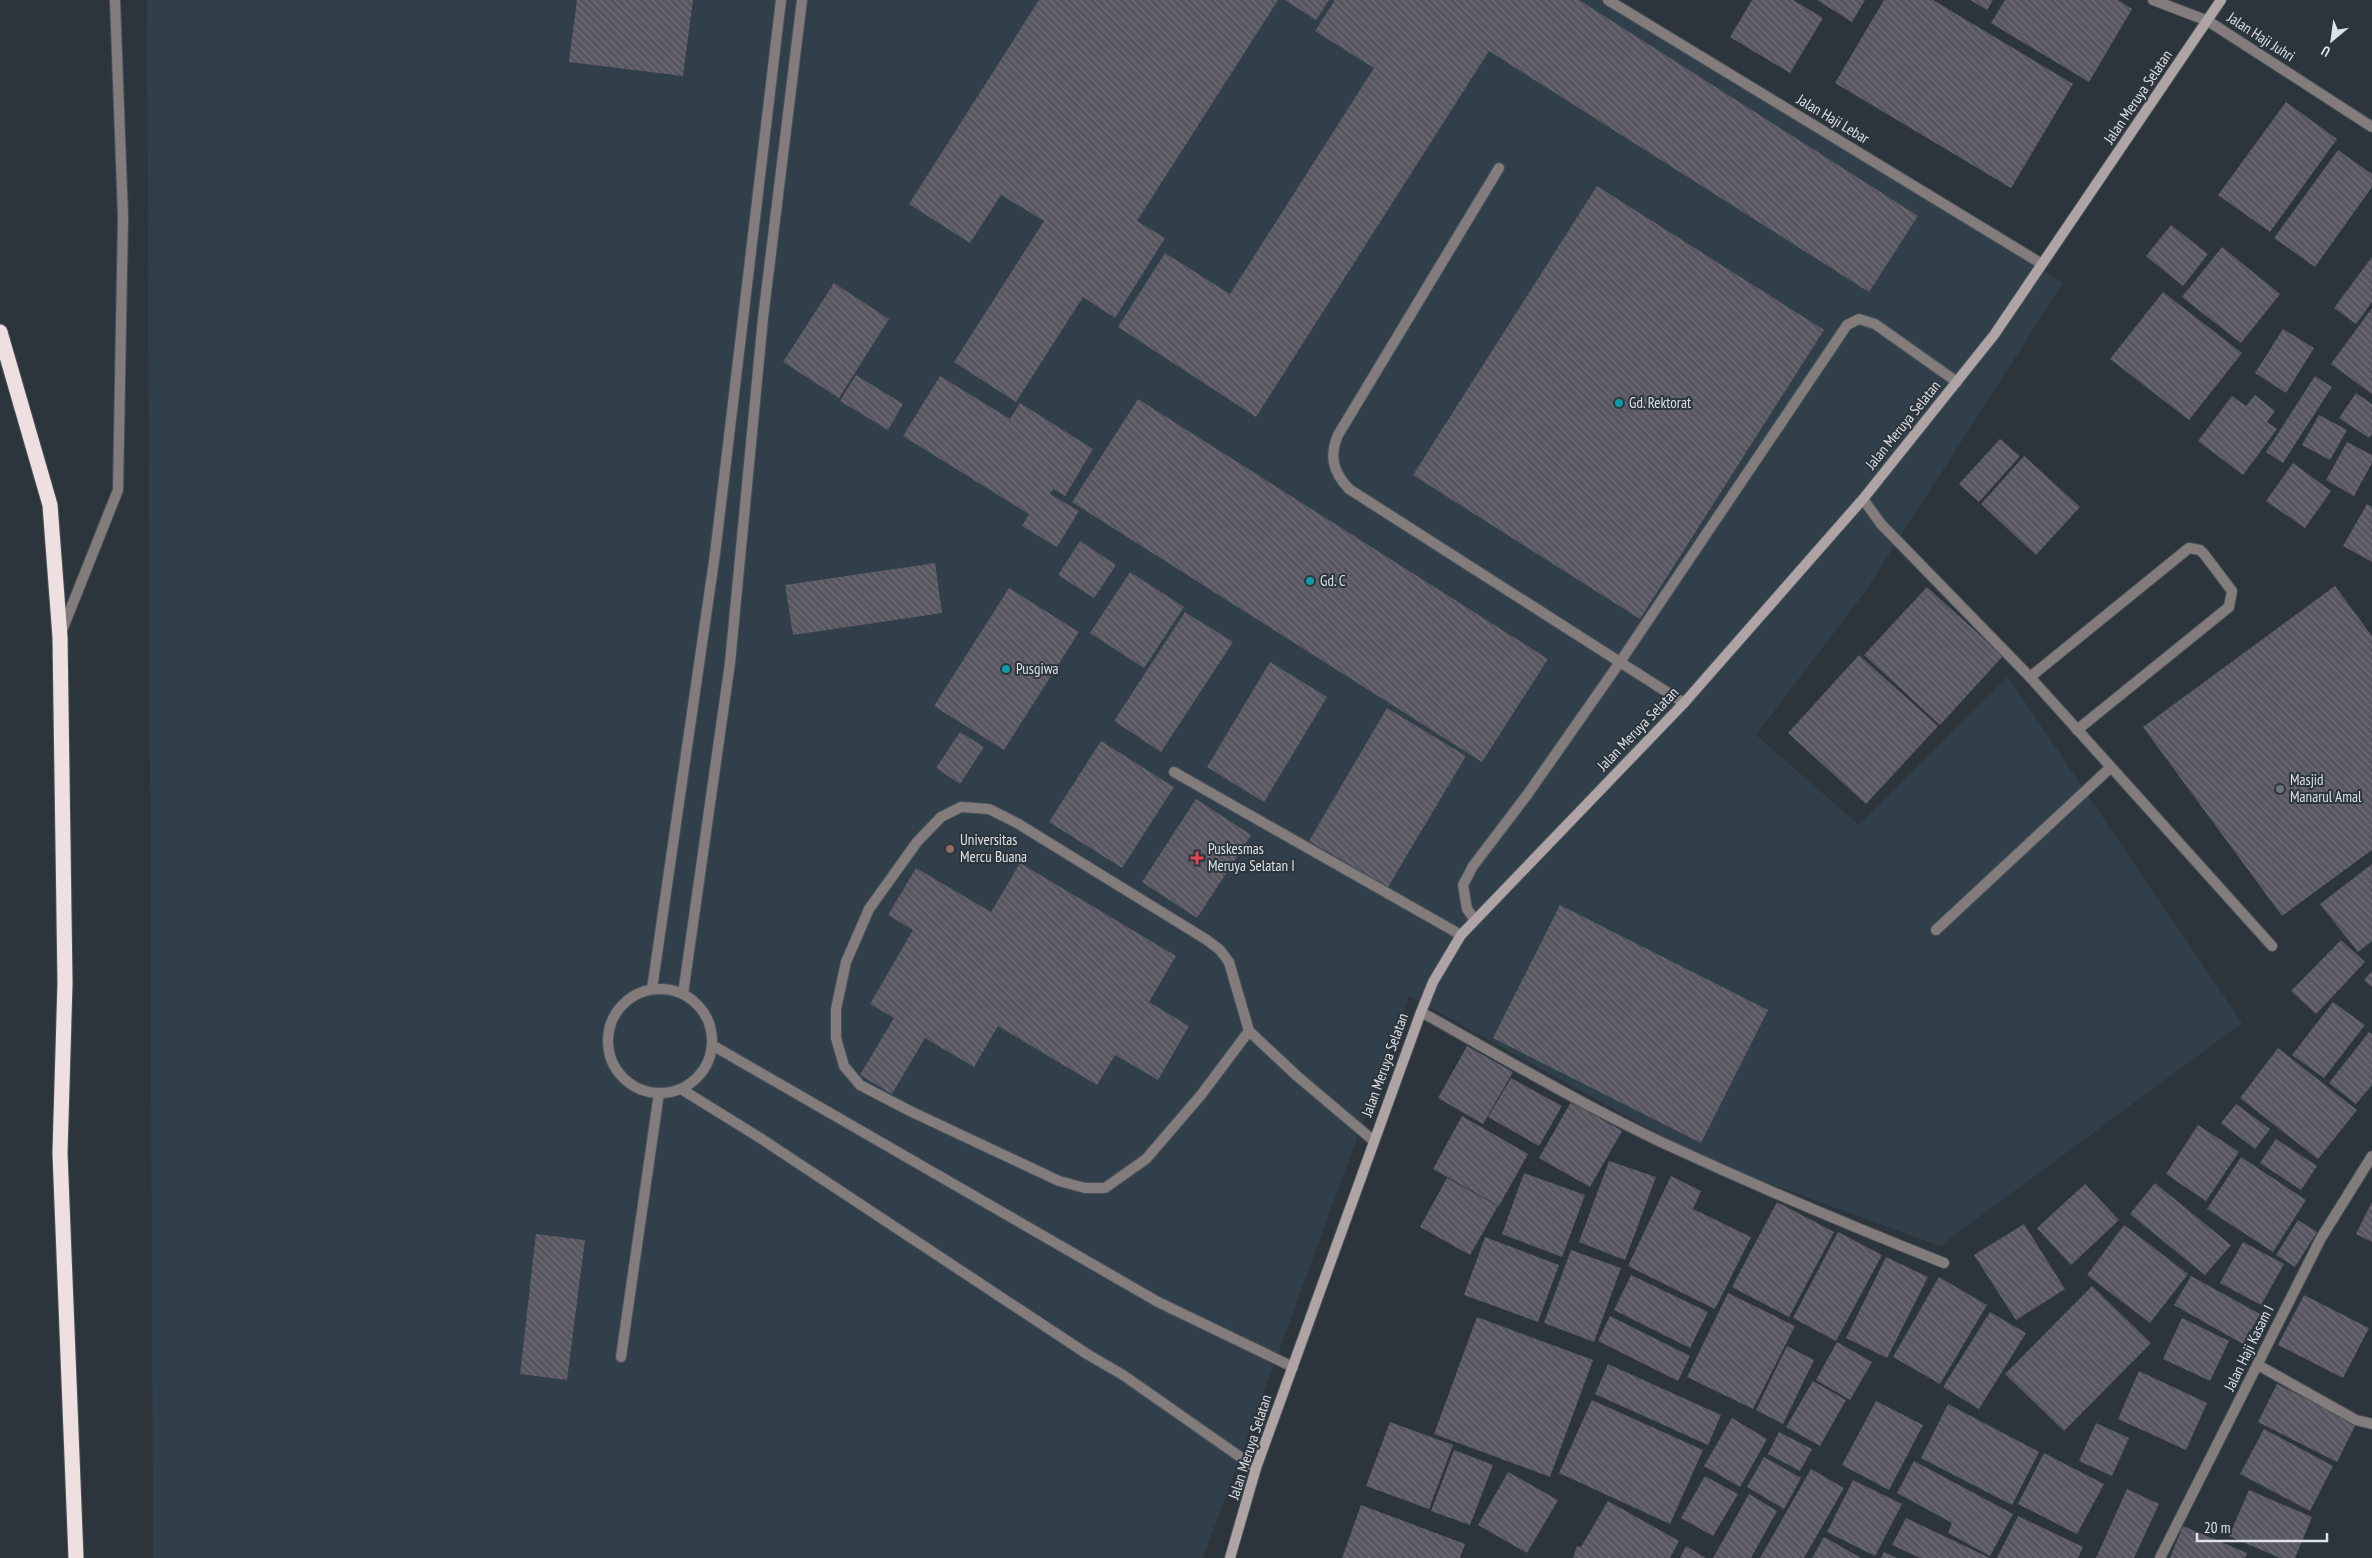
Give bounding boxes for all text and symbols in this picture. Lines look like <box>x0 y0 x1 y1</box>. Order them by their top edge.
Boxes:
street label: Jalan Haji Juhri <box>2223 7 2299 65</box>
north arrow <box>2307 15 2357 65</box>
text: U <box>2318 42 2333 61</box>
street label: Jalan Meruya Selatan <box>2099 46 2176 148</box>
street label: Jalan Haji Lebar <box>1793 89 1874 148</box>
street label: Jalan Meruya Selatan <box>1860 376 1944 474</box>
place label: Gd. Rektorat <box>1629 393 1691 412</box>
marker: Gd. Rektorat <box>1613 397 1625 409</box>
place label: Gd. C <box>1320 571 1346 590</box>
marker: Gd. C <box>1304 575 1316 587</box>
place label: Pusgiwa <box>1016 659 1059 678</box>
marker: Pusgiwa <box>1000 663 1012 675</box>
street label: Jalan Meruya Selatan <box>1592 683 1682 775</box>
place label: Masjid Manarul Amal <box>2290 770 2362 806</box>
marker: Masjid Manarul Amal <box>2274 783 2286 795</box>
place label: Universitas Mercu Buana <box>960 830 1027 866</box>
place label: Puskesmas Meruya Selatan I <box>1208 839 1295 875</box>
marker: Universitas Mercu Buana <box>944 843 956 855</box>
marker: Puskesmas Meruya Selatan I <box>1190 851 1204 865</box>
street label: Jalan Meruya Selatan <box>1357 1010 1412 1120</box>
street label: Jalan Haji Kasam I <box>2219 1302 2278 1395</box>
street label: Jalan Meruya Selatan <box>1223 1392 1275 1503</box>
scale bar <box>2197 1510 2327 1542</box>
text: 20 m <box>2204 1518 2230 1537</box>

